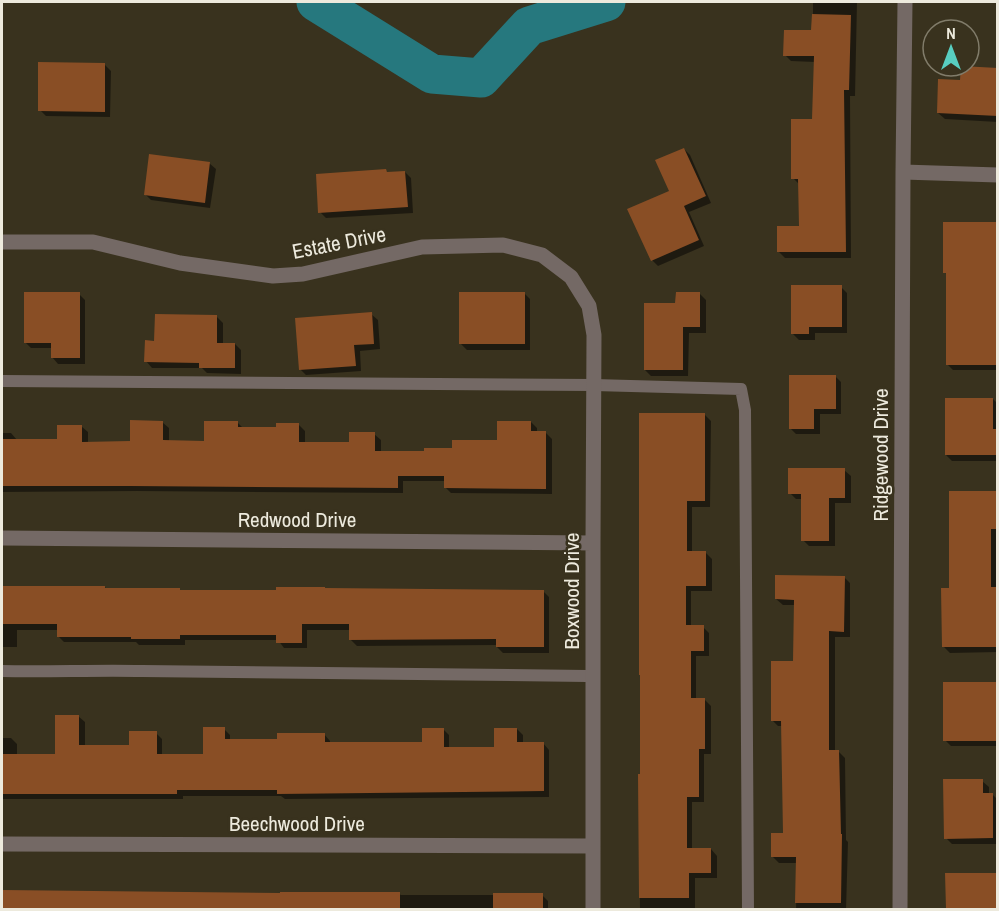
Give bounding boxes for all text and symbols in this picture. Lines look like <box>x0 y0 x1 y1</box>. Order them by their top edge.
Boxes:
north arrow <box>921 18 981 78</box>
text: N <box>946 22 956 44</box>
street label: Estate Drive <box>290 219 388 266</box>
street label: Ridgewood Drive <box>866 388 895 522</box>
street label: Redwood Drive <box>238 505 356 534</box>
street label: Boxwood Drive <box>557 533 586 649</box>
street label: Beechwood Drive <box>229 809 365 838</box>

